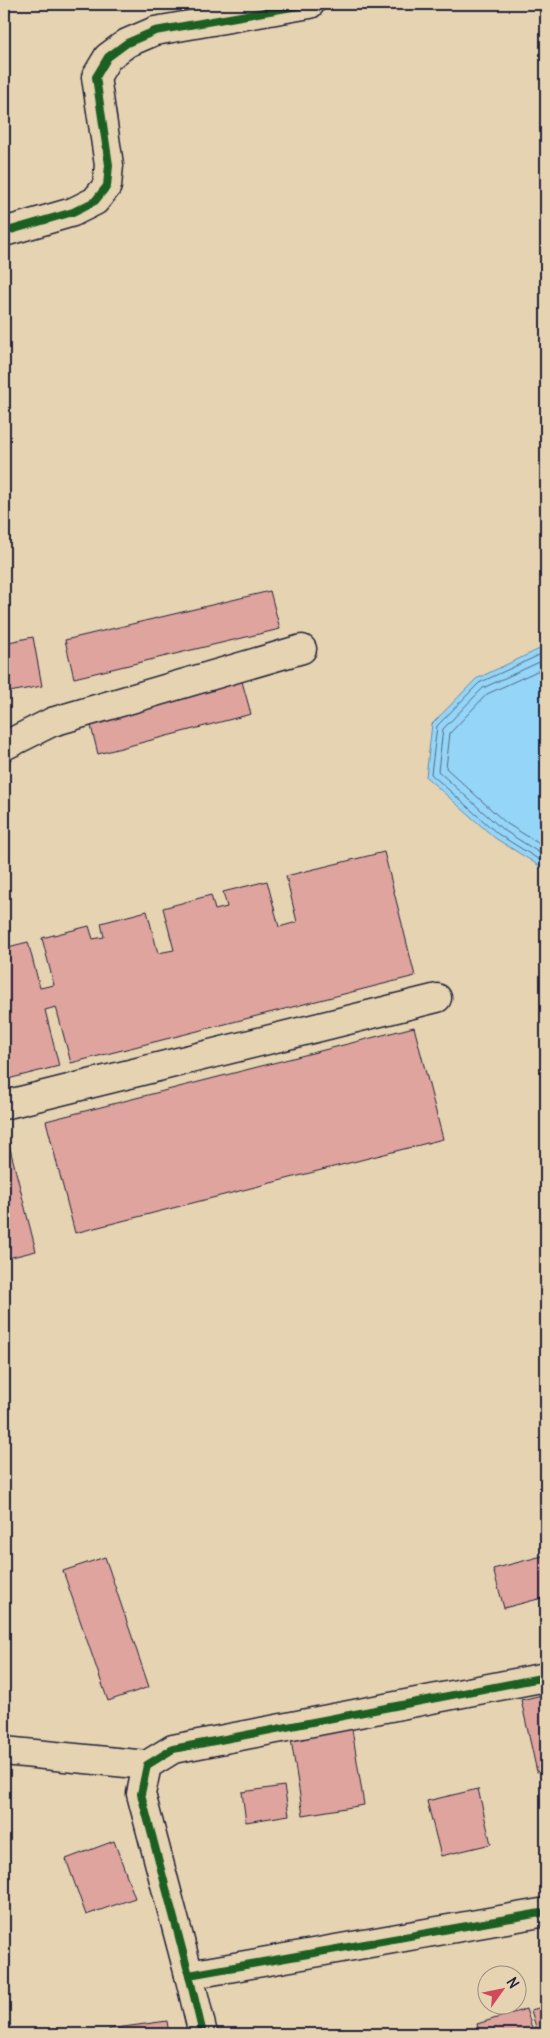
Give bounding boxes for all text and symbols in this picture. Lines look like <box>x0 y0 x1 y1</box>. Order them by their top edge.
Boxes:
north arrow <box>478 1966 528 2016</box>
text: N <box>503 1974 523 1992</box>

